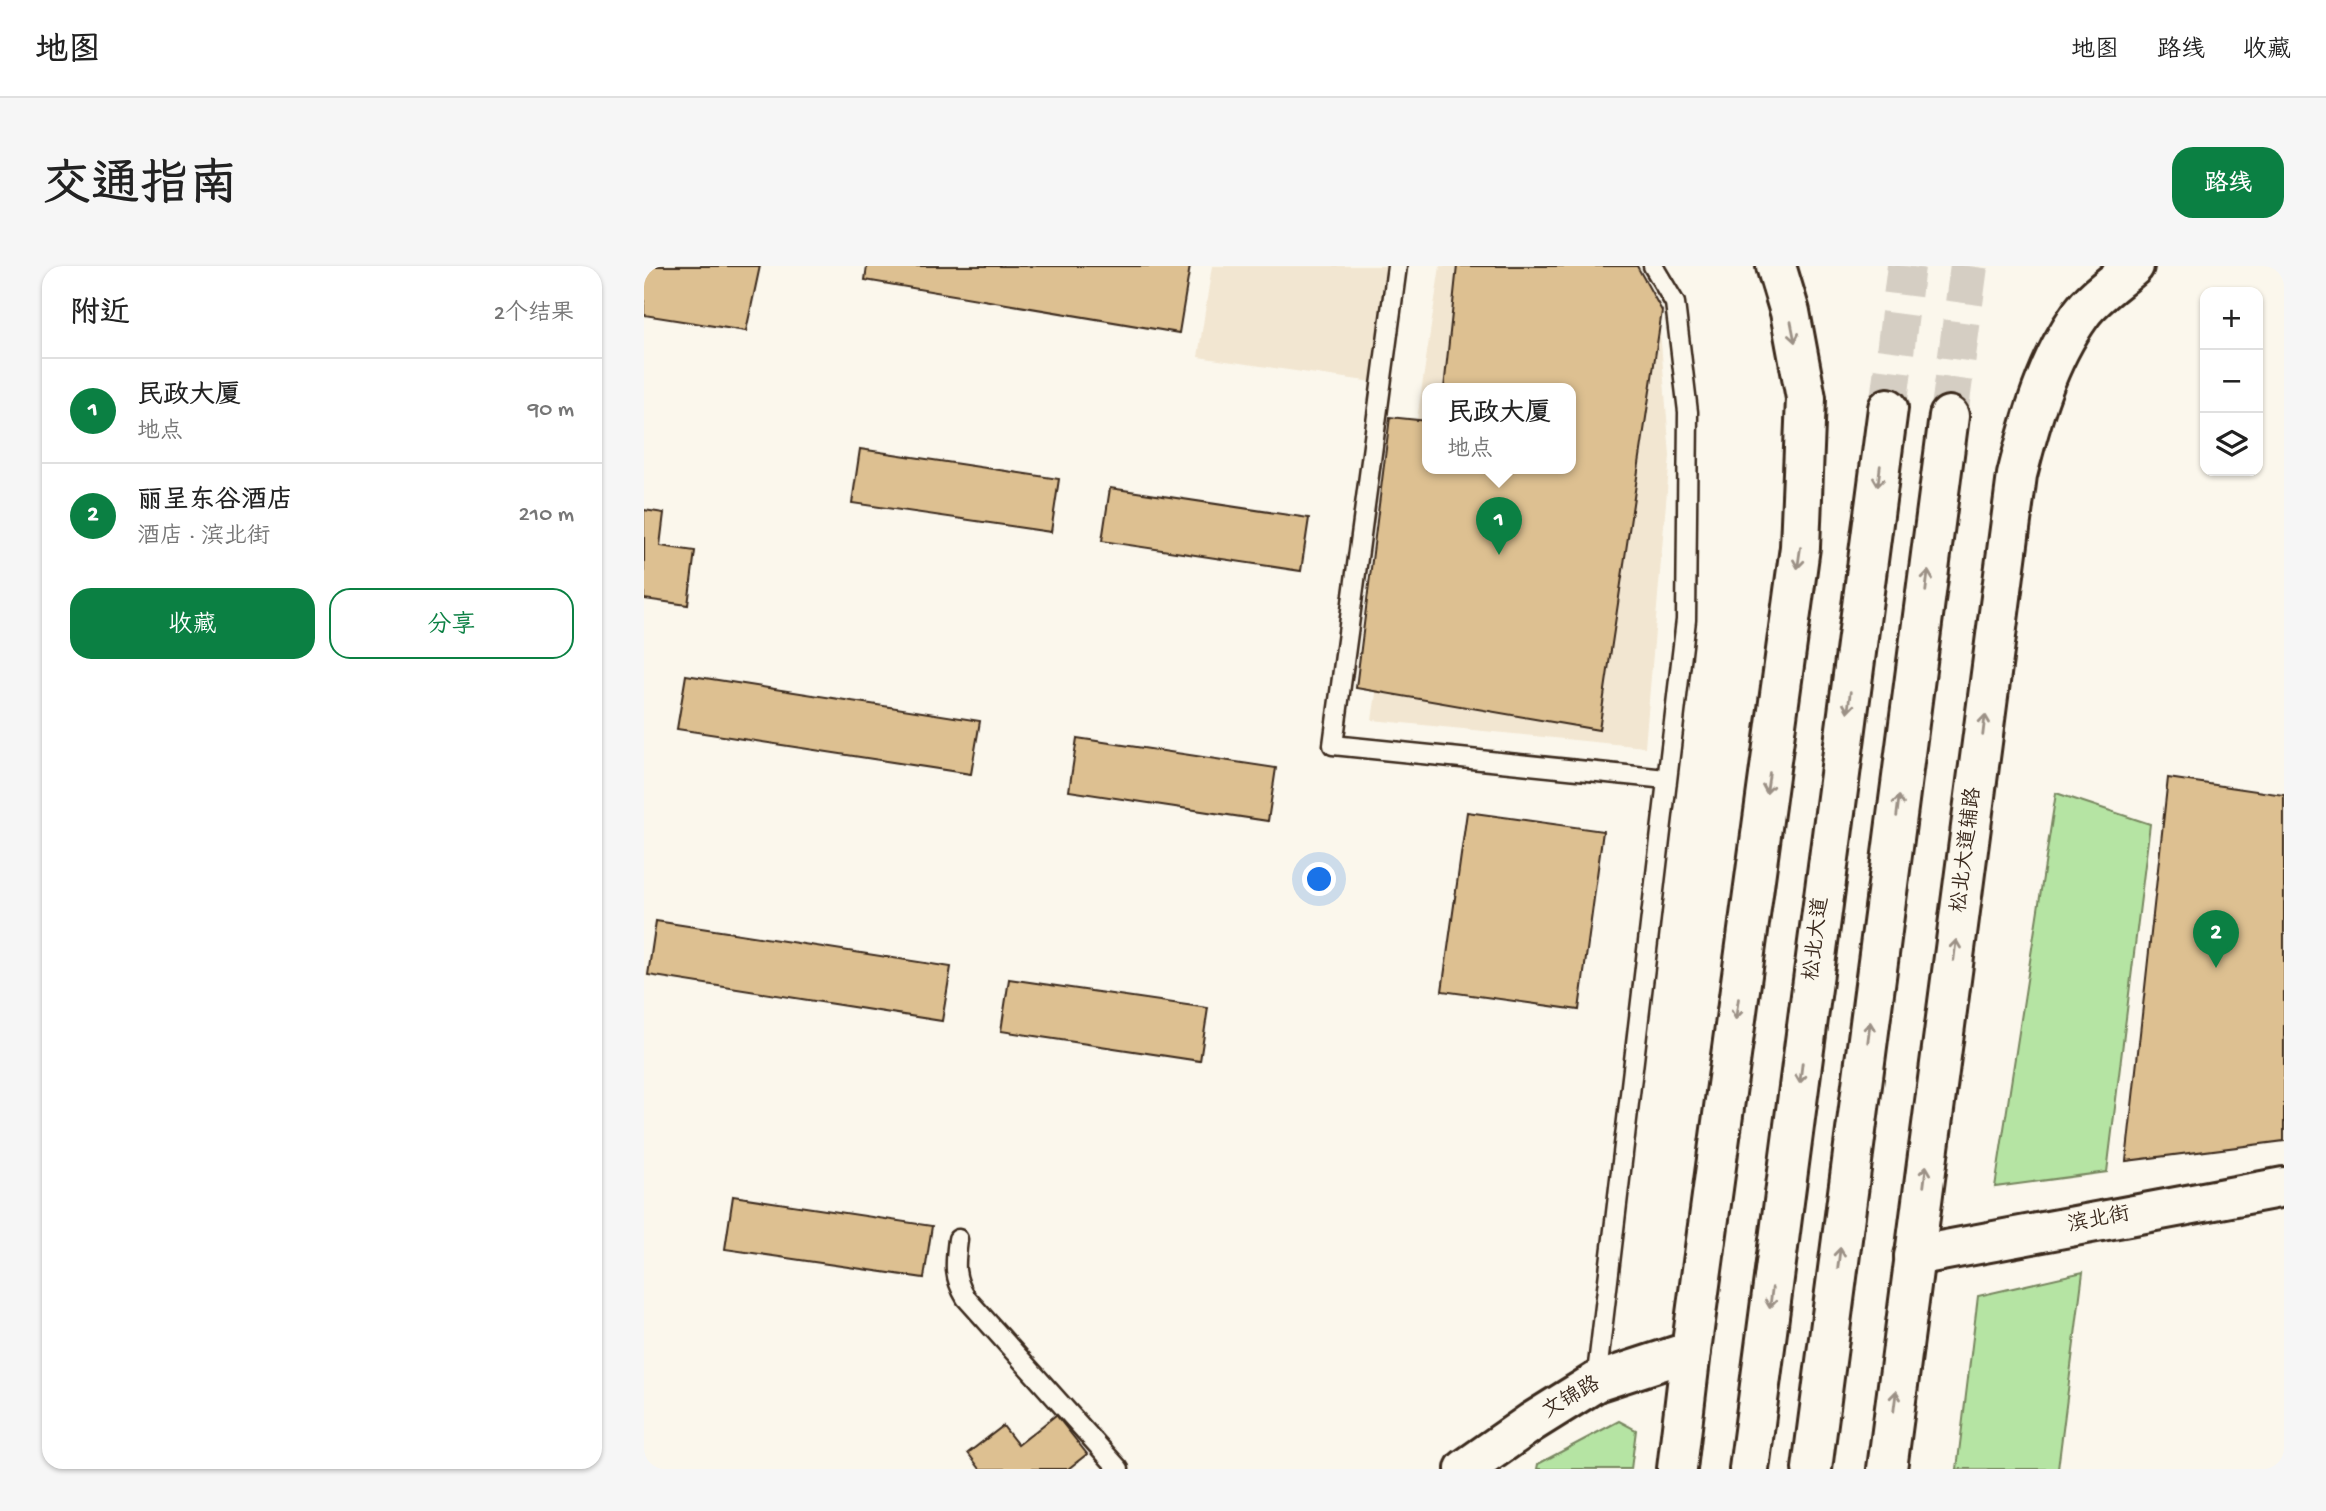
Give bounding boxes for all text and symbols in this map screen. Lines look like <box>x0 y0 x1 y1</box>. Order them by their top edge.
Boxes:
text: 地图 <box>35 34 101 72</box>
text: 地图 <box>2071 37 2119 66</box>
text: 路线 <box>2157 37 2205 66</box>
text: 收藏 <box>2243 37 2291 66</box>
button: 路线 <box>2172 147 2284 218</box>
text: 交通指南 <box>42 160 238 218</box>
map controls <box>2200 287 2263 476</box>
button: + <box>2200 287 2263 350</box>
text: 附近 <box>70 298 130 333</box>
text: 2个结果 <box>494 301 574 328</box>
one-way arrow <box>1787 320 1801 343</box>
button: − <box>2200 350 2263 413</box>
text: 民政大厦 <box>137 382 241 413</box>
popup <box>1422 383 1576 474</box>
text: 1 <box>88 397 98 424</box>
text: 90 m <box>528 397 574 424</box>
text: 民政大厦 <box>1447 400 1551 431</box>
button: layers <box>2200 413 2263 476</box>
text: 地点 <box>137 419 183 446</box>
text: 地点 <box>1447 437 1493 464</box>
one-way arrow <box>1872 464 1885 487</box>
text: 丽呈东谷酒店 <box>137 487 293 518</box>
pin: 1 <box>1476 497 1522 555</box>
text: 2 <box>87 502 99 529</box>
text: 210 m <box>519 502 574 529</box>
text: 酒店 · 滨北街 <box>137 524 270 551</box>
one-way arrow <box>1792 546 1805 569</box>
one-way arrow <box>1921 570 1934 593</box>
button: 收藏 <box>70 588 315 659</box>
button: 分享 <box>329 588 574 659</box>
one-way arrow <box>1843 690 1856 712</box>
one-way arrow <box>1978 714 1991 736</box>
one-way arrow <box>1761 771 1774 794</box>
street label: 松北大道辅路 <box>1946 786 1988 914</box>
one-way arrow <box>1892 796 1905 818</box>
your location <box>1302 862 1336 896</box>
street label: 松北大道 <box>1799 896 1836 982</box>
pin: 2 <box>2193 910 2239 968</box>
one-way arrow <box>1948 939 1961 962</box>
one-way arrow <box>1731 997 1744 1020</box>
one-way arrow <box>1862 1021 1875 1044</box>
one-way arrow <box>1794 1061 1807 1084</box>
one-way arrow <box>1918 1165 1931 1188</box>
street label: 滨北街 <box>2065 1201 2132 1239</box>
one-way arrow <box>1833 1247 1846 1269</box>
one-way arrow <box>1765 1287 1778 1309</box>
street label: 文锦路 <box>1537 1371 1606 1426</box>
one-way arrow <box>1889 1390 1902 1413</box>

